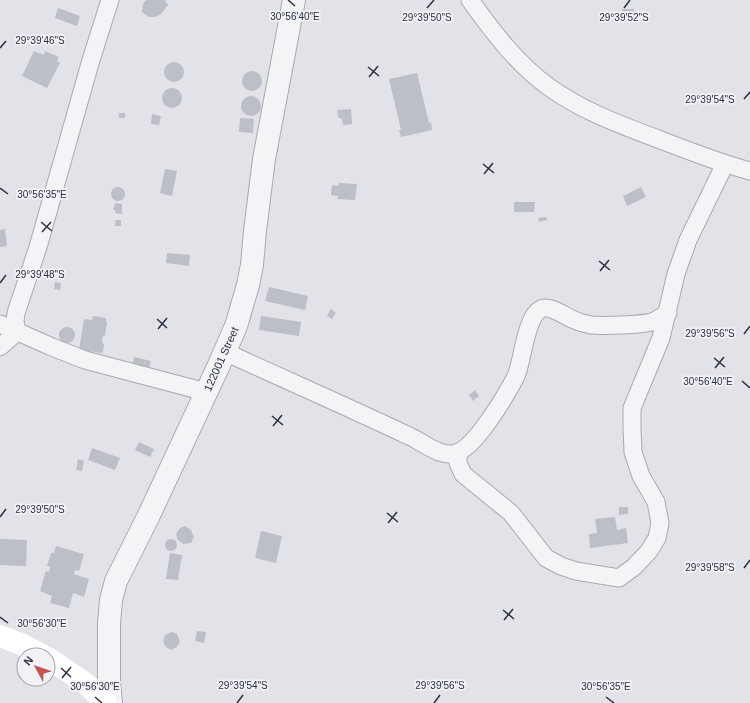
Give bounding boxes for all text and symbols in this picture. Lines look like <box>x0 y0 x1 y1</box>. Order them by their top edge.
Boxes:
text: 30°56'40"E <box>270 11 320 22</box>
text: 29°39'50"S <box>402 12 452 23</box>
text: 29°39'52"S <box>599 12 649 23</box>
text: 29°39'46"S <box>15 35 65 46</box>
text: 29°39'54"S <box>685 94 735 105</box>
text: 30°56'35"E <box>17 189 67 200</box>
text: 29°39'48"S <box>15 269 65 280</box>
street label: 122001 Street <box>201 325 241 393</box>
text: 29°39'56"S <box>685 328 735 339</box>
text: 30°56'40"E <box>683 376 733 387</box>
text: 29°39'50"S <box>15 504 65 515</box>
text: 29°39'58"S <box>685 562 735 573</box>
text: 30°56'30"E <box>17 618 67 629</box>
north arrow <box>16 647 56 687</box>
text: N <box>21 654 36 667</box>
text: 29°39'54"S <box>218 680 268 691</box>
text: 29°39'56"S <box>415 680 465 691</box>
text: 30°56'30"E <box>70 681 120 692</box>
text: 30°56'35"E <box>581 681 631 692</box>

